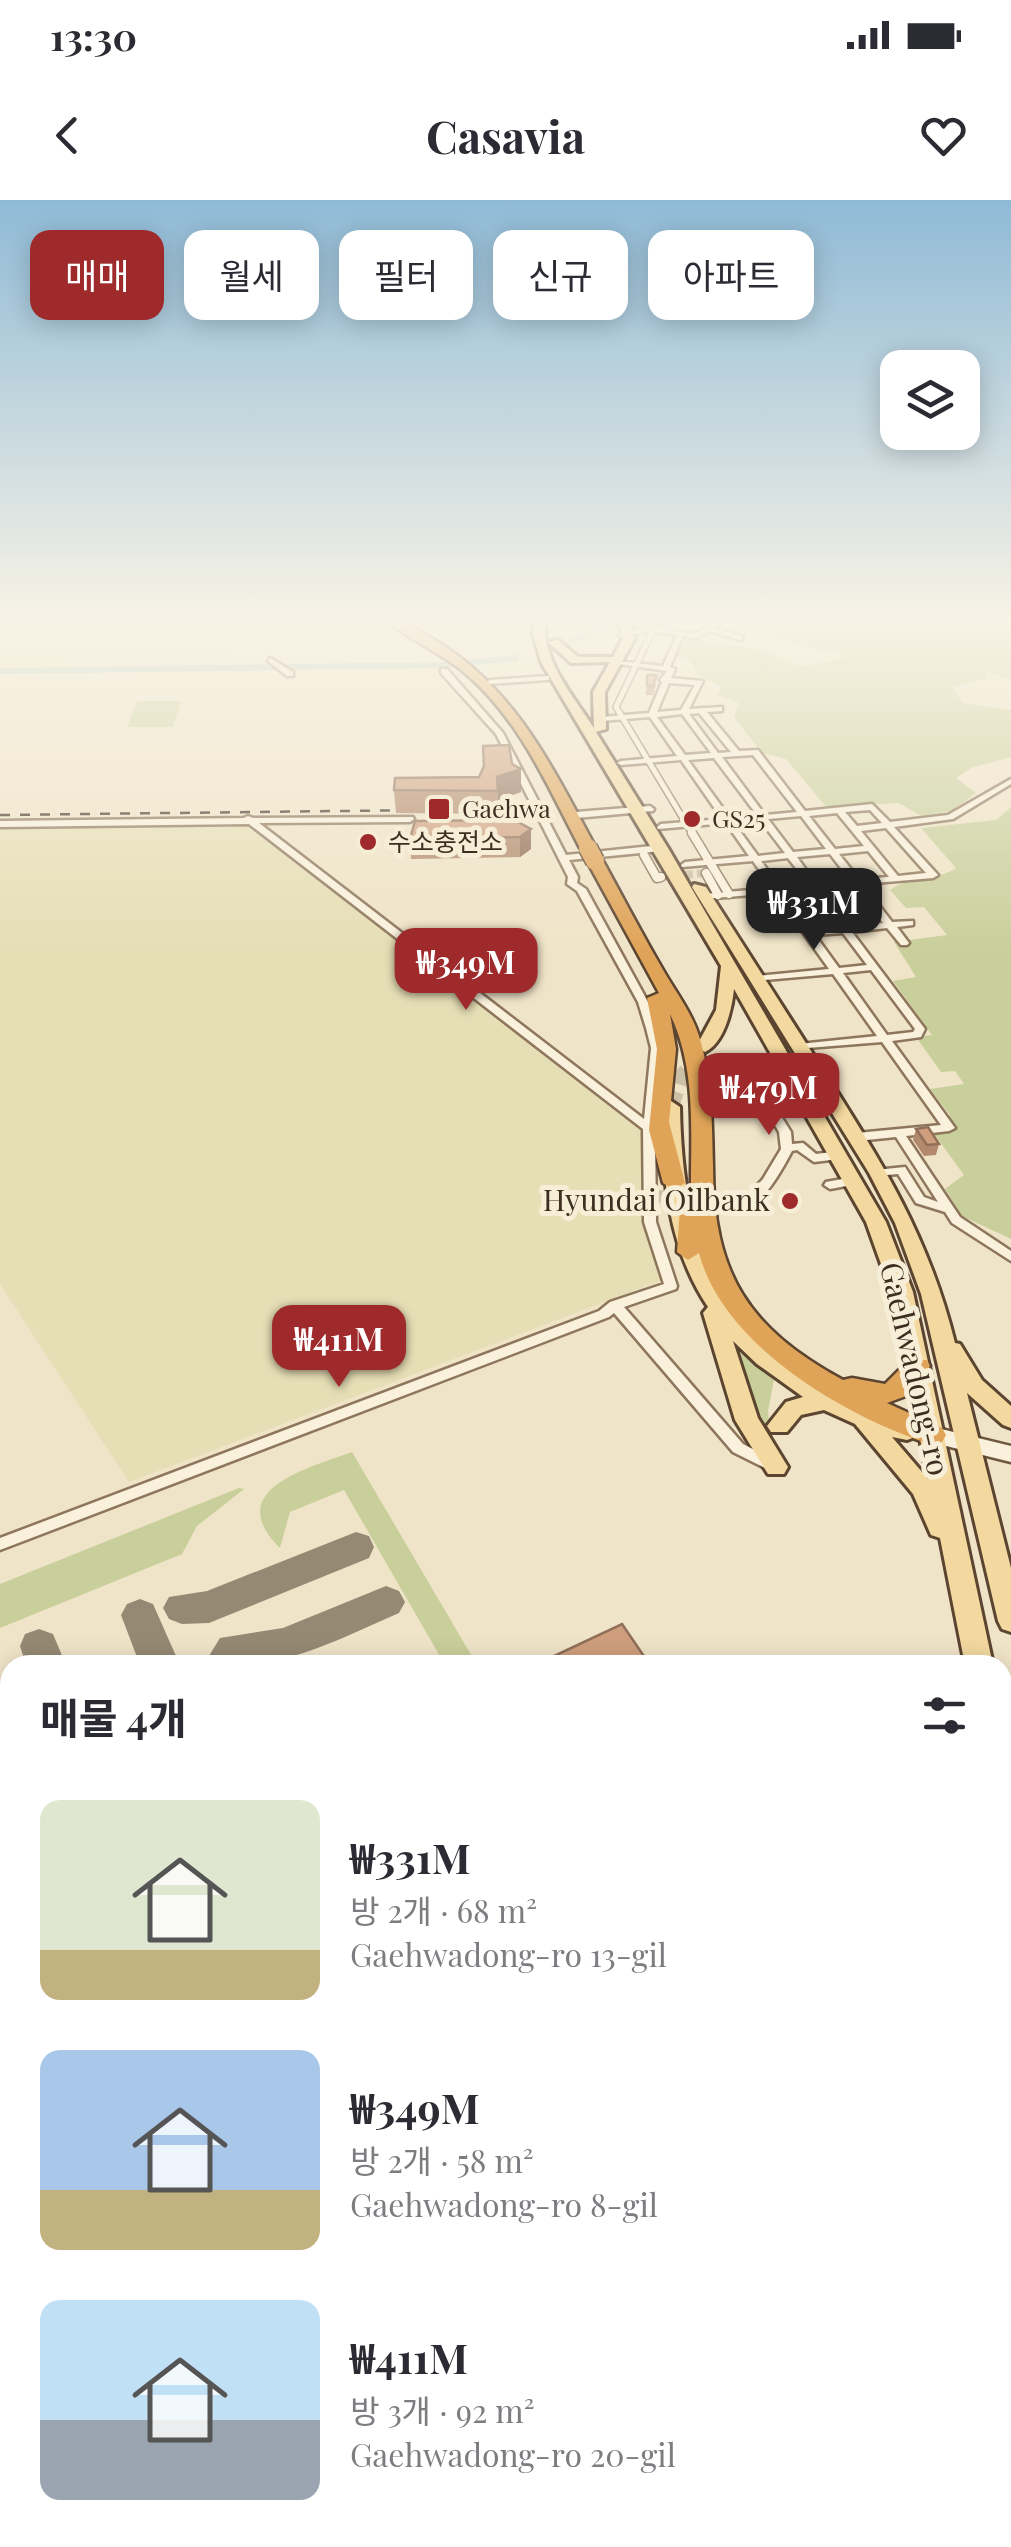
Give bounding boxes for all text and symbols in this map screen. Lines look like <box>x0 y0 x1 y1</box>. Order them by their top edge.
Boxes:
text: 13:30 <box>50 10 137 61</box>
text: Casavia <box>426 105 585 165</box>
icon: back <box>40 108 95 163</box>
icon: heart <box>916 108 971 163</box>
chip: 매매 <box>30 230 164 320</box>
chip: 월세 <box>184 230 319 320</box>
chip: 필터 <box>339 230 473 320</box>
chip: 신규 <box>493 230 628 320</box>
chip: 아파트 <box>648 230 814 320</box>
map controls <box>880 350 980 450</box>
button: layers <box>880 350 980 450</box>
place label: Gaehwa <box>462 791 551 824</box>
marker: Gaehwa <box>426 796 452 822</box>
place label: GS25 <box>712 801 765 834</box>
marker: GS25 <box>681 808 703 830</box>
place label: 수소충전소 <box>388 824 503 857</box>
marker: 수소충전소 <box>357 831 379 853</box>
pin: ₩331M <box>744 868 884 953</box>
text: ₩331M <box>768 879 860 922</box>
pin: ₩349M <box>396 928 536 1013</box>
text: ₩349M <box>417 939 515 982</box>
pin: ₩479M <box>699 1053 839 1138</box>
text: ₩479M <box>720 1064 818 1107</box>
place label: Hyundai Oilbank <box>543 1179 770 1219</box>
marker: Hyundai Oilbank <box>779 1190 801 1212</box>
street label: Gaehwadong-ro <box>872 1258 960 1479</box>
pin: ₩411M <box>269 1305 409 1390</box>
text: ₩411M <box>294 1316 384 1359</box>
icon: filters <box>917 1688 972 1743</box>
text: 매물 4개 <box>40 1689 187 1745</box>
text: ₩331M <box>350 1829 471 1885</box>
icon: home <box>120 1840 240 1960</box>
text: 방 2개 · 68 m² <box>350 1888 537 1931</box>
text: Gaehwadong-ro 13-gil <box>350 1932 667 1975</box>
text: ₩349M <box>350 2079 480 2135</box>
icon: home <box>120 2090 240 2210</box>
text: 방 2개 · 58 m² <box>350 2138 534 2181</box>
text: Gaehwadong-ro 8-gil <box>350 2182 658 2225</box>
text: ₩411M <box>350 2329 468 2385</box>
icon: home <box>120 2340 240 2460</box>
text: 방 3개 · 92 m² <box>350 2388 534 2431</box>
text: Gaehwadong-ro 20-gil <box>350 2432 676 2475</box>

